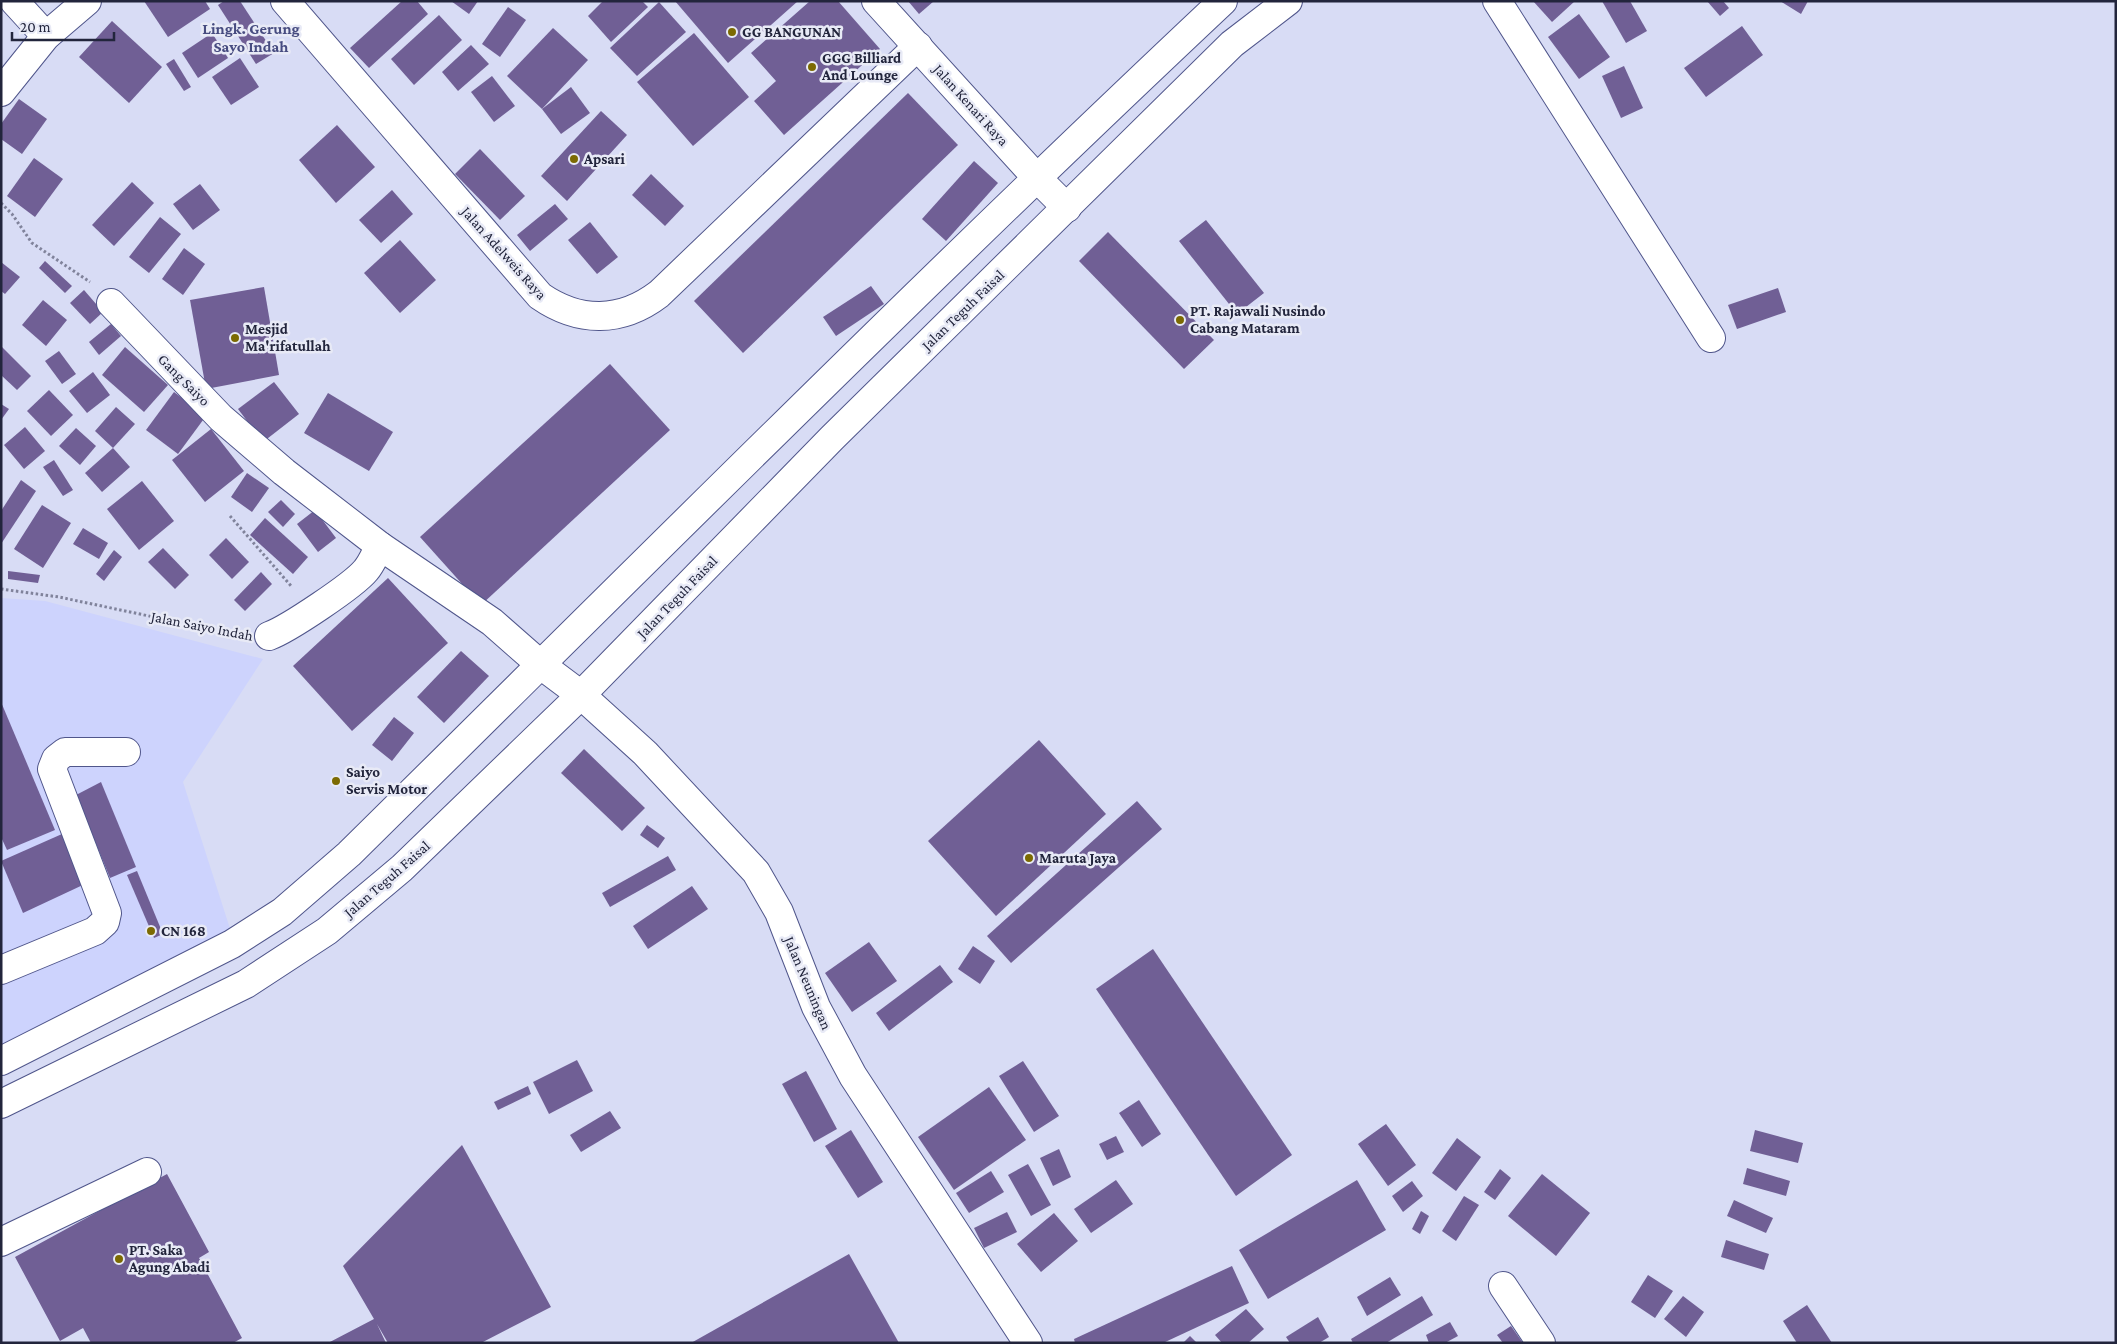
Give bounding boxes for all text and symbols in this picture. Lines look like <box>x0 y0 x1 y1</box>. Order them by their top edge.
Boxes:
scale bar <box>12 10 115 42</box>
text: 20 m <box>20 19 51 35</box>
district label: Lingk. Gerung Sayo Indah <box>202 20 300 55</box>
place label: GG BANGUNAN <box>742 24 841 40</box>
marker: GG BANGUNAN <box>726 26 738 38</box>
place label: GGG Billiard And Lounge <box>821 50 902 83</box>
street label: Jalan Kenari Raya <box>928 59 1012 150</box>
marker: GGG Billiard And Lounge <box>806 61 818 73</box>
place label: Apsari <box>583 151 626 167</box>
marker: Apsari <box>568 153 580 165</box>
street label: Jalan Adelweis Raya <box>456 202 550 303</box>
street label: Jalan Teguh Faisal <box>917 267 1008 355</box>
place label: PT. Rajawali Nusindo Cabang Mataram <box>1190 303 1326 336</box>
marker: PT. Rajawali Nusindo Cabang Mataram <box>1174 314 1186 326</box>
place label: Mesjid Ma'rifatullah <box>245 321 331 354</box>
marker: Mesjid Ma'rifatullah <box>229 332 241 344</box>
street label: Gang Saiyo <box>154 351 213 410</box>
street label: Jalan Teguh Faisal <box>632 553 721 644</box>
street label: Jalan Saiyo Indah <box>147 608 254 645</box>
place label: Saiyo Servis Motor <box>346 764 427 797</box>
marker: Saiyo Servis Motor <box>330 775 342 787</box>
street label: Jalan Teguh Faisal <box>339 837 434 923</box>
place label: Maruta Jaya <box>1039 850 1117 866</box>
marker: Maruta Jaya <box>1023 852 1035 864</box>
place label: CN 168 <box>161 923 206 939</box>
marker: CN 168 <box>145 925 157 937</box>
street label: Jalan Neuningan <box>779 932 835 1032</box>
place label: PT. Saka Agung Abadi <box>128 1242 211 1275</box>
marker: PT. Saka Agung Abadi <box>113 1253 125 1265</box>

